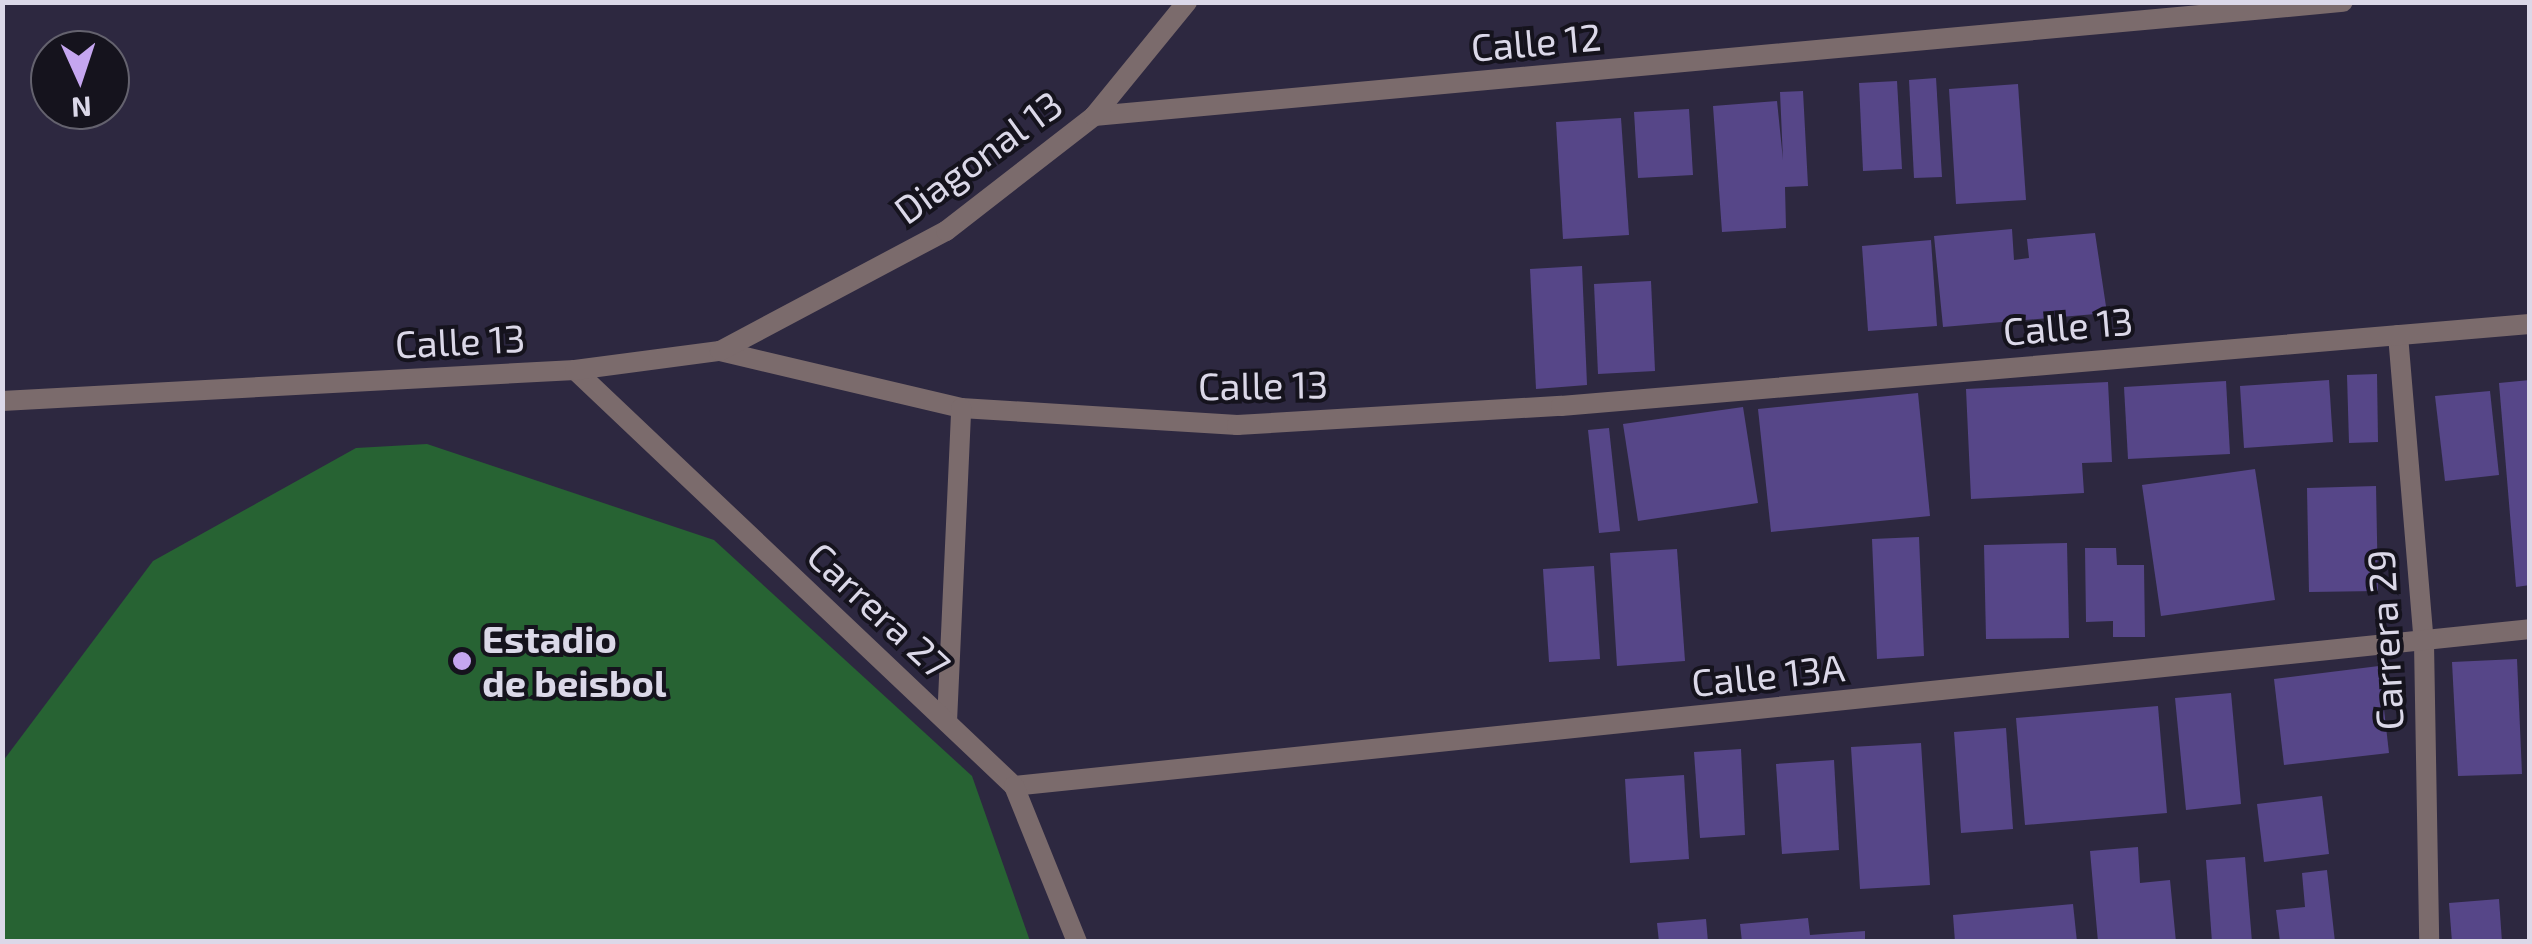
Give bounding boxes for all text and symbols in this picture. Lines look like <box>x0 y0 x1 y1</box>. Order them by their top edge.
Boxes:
street label: Calle 12 <box>1469 14 1603 70</box>
north arrow <box>30 30 130 130</box>
street label: Diagonal 13 <box>885 81 1071 233</box>
text: N <box>70 90 92 125</box>
street label: Calle 13 <box>2001 298 2135 354</box>
street label: Calle 13 <box>394 315 526 367</box>
street label: Calle 13 <box>1197 361 1329 409</box>
street label: Carrera 27 <box>798 533 960 687</box>
street label: Carrera 29 <box>2358 549 2412 731</box>
place label: Estadio de beisbol <box>482 616 666 706</box>
street label: Calle 13A <box>1689 644 1847 706</box>
marker: Estadio de beisbol <box>451 650 473 672</box>

